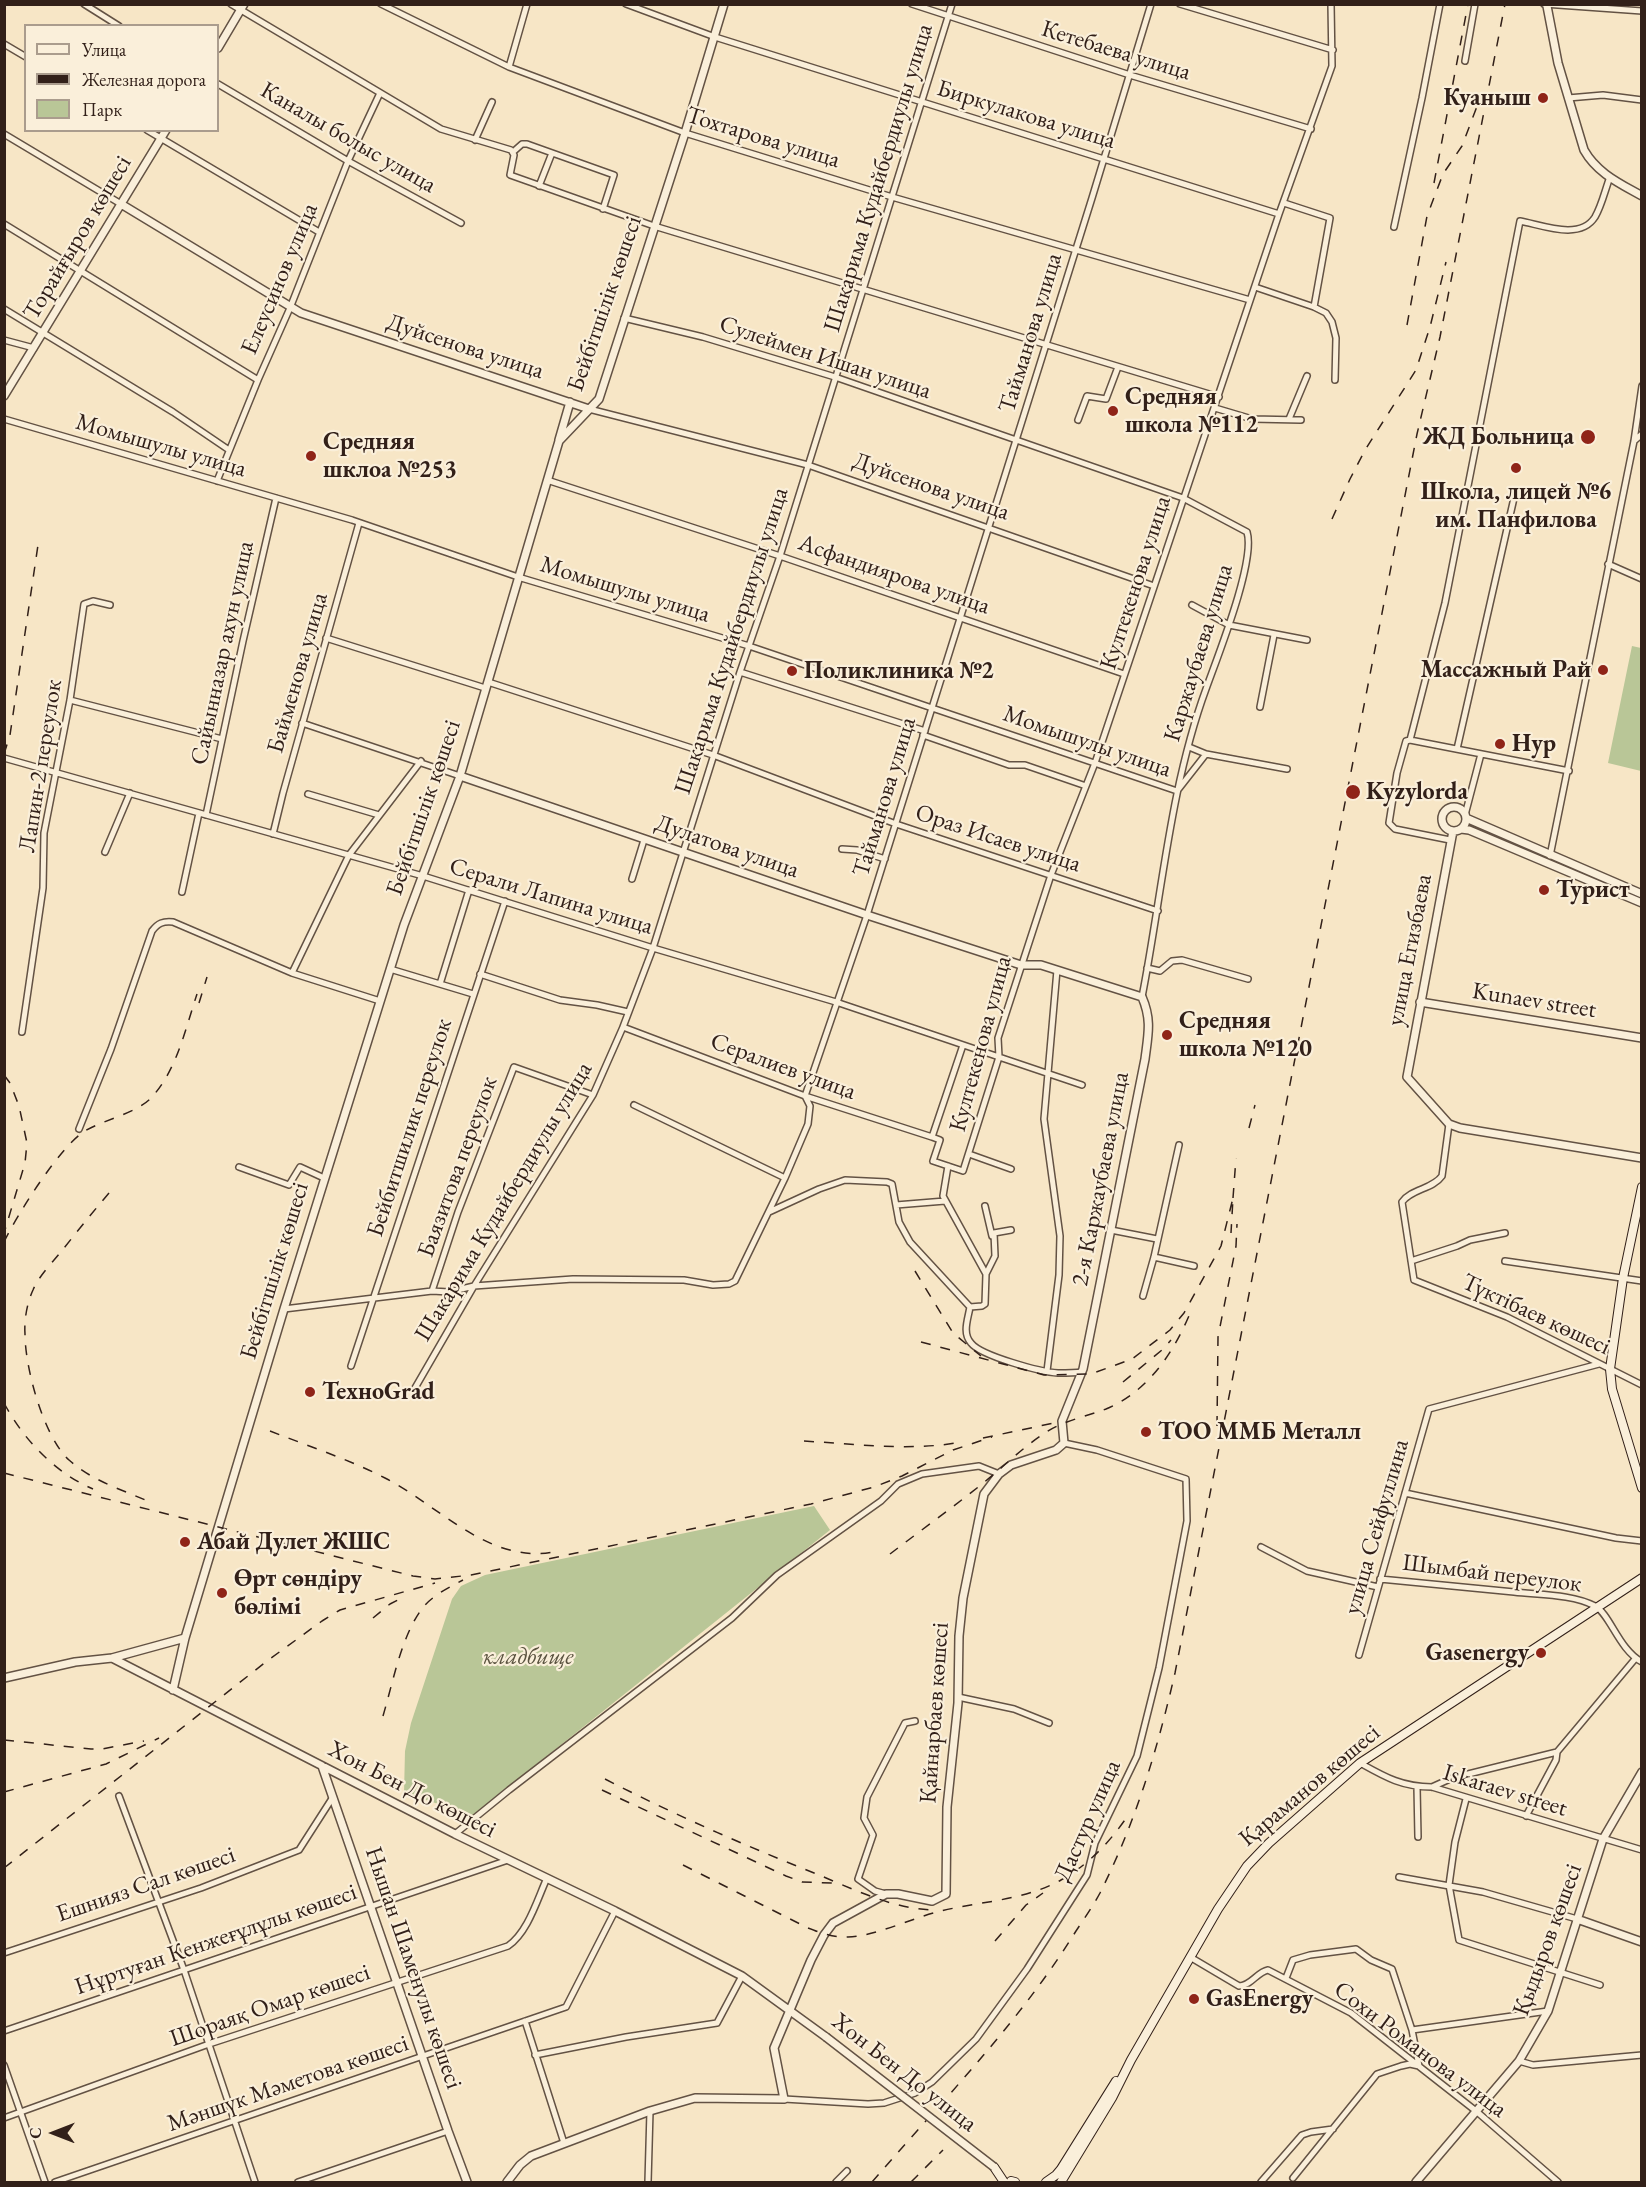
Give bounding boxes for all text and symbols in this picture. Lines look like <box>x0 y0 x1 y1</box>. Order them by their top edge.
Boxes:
street label: Кетебаева улица <box>1038 15 1194 87</box>
street label: Шакарима Кудайбердиулы улица <box>818 20 940 336</box>
legend <box>24 24 219 132</box>
text: Улица <box>82 38 126 61</box>
text: Железная дорога <box>82 68 206 91</box>
street label: Биркулакова улица <box>933 74 1119 156</box>
street label: Каналы болыс улица <box>255 76 441 200</box>
place label: Куаныш <box>1443 84 1531 112</box>
marker: Куаныш <box>1536 91 1550 105</box>
text: Парк <box>82 98 122 121</box>
street label: Тохтарова улица <box>683 101 843 175</box>
street label: Торайғыров көшесі <box>18 151 138 325</box>
street label: Елеусинов улица <box>235 199 325 359</box>
street label: Бейбітшілік көшесі <box>561 213 649 395</box>
street label: Тайманова улица <box>993 250 1069 416</box>
street label: Дуйсенова улица <box>383 308 547 386</box>
street label: Сулеймен Ишан улица <box>715 310 935 406</box>
place label: Средняя школа №112 <box>1125 383 1258 439</box>
marker: Средняя школа №112 <box>1106 404 1120 418</box>
street label: Момышулы улица <box>72 408 250 484</box>
place label: ЖД Больница <box>1423 423 1574 451</box>
place label: Средняя шклоа №253 <box>323 428 457 484</box>
marker: ЖД Больница <box>1579 428 1597 446</box>
street label: Дуйсенова улица <box>849 447 1013 527</box>
marker: Средняя шклоа №253 <box>304 449 318 463</box>
marker: Школа, лицей №6 им. Панфилова <box>1509 461 1523 475</box>
place label: Школа, лицей №6 им. Панфилова <box>1421 478 1611 534</box>
street label: Шакарима Кудайбердиулы улица <box>669 484 795 798</box>
street label: Култекенова улица <box>1094 493 1178 673</box>
street label: Асфандиярова улица <box>794 529 994 621</box>
street label: Сайынназар ахун улица <box>185 538 261 768</box>
street label: Момышулы улица <box>537 550 713 630</box>
street label: Каржаубаева улица <box>1158 561 1240 745</box>
street label: Байменова улица <box>261 589 335 757</box>
place label: Массажный Рай <box>1420 656 1591 684</box>
place label: Поликлиника №2 <box>804 657 994 685</box>
marker: Массажный Рай <box>1596 663 1610 677</box>
marker: Поликлиника №2 <box>785 664 799 678</box>
street label: Лапин-2 переулок <box>13 677 69 855</box>
street label: Момышулы улица <box>999 700 1175 784</box>
street label: Тайманова улица <box>847 714 923 880</box>
street label: Бейбітшілік көшесі <box>380 717 468 899</box>
place label: Нур <box>1512 730 1556 758</box>
marker: Нур <box>1493 737 1507 751</box>
place label: Kyzylorda <box>1366 778 1468 806</box>
marker: Kyzylorda <box>1344 783 1362 801</box>
street label: Ораз Исаев улица <box>912 799 1084 879</box>
street label: Дулатова улица <box>651 809 803 885</box>
street label: Серали Лапина улица <box>446 852 656 942</box>
street label: улица Егизбаева <box>1381 872 1439 1028</box>
place label: Турист <box>1556 876 1630 904</box>
marker: Турист <box>1537 883 1551 897</box>
street label: Култекенова улица <box>944 953 1018 1135</box>
street label: Kunaev street <box>1470 977 1598 1025</box>
place label: Средняя школа №120 <box>1179 1007 1312 1063</box>
street label: Бейбитшилик переулок <box>361 1015 459 1241</box>
street label: Сералиев улица <box>706 1027 860 1107</box>
marker: Средняя школа №120 <box>1160 1028 1174 1042</box>
street label: Шакарима Кудайбердиулы улица <box>409 1057 599 1347</box>
street label: 2-я Каржаубаева улица <box>1066 1069 1136 1289</box>
street label: Баязитова переулок <box>412 1073 504 1261</box>
street label: Бейбітшілік көшесі <box>234 1179 316 1363</box>
street label: Түктібаев көшесі <box>1457 1268 1615 1362</box>
place label: ТехноGrad <box>322 1378 435 1406</box>
marker: ТехноGrad <box>303 1385 317 1399</box>
place label: ТОО ММБ Металл <box>1158 1418 1361 1446</box>
marker: ТОО ММБ Металл <box>1139 1425 1153 1439</box>
street label: улица Сейфуллина <box>1338 1436 1416 1618</box>
place label: Абай Дулет ЖШС <box>197 1528 390 1556</box>
marker: Абай Дулет ЖШС <box>178 1535 192 1549</box>
street label: Шымбай переулок <box>1401 1549 1583 1599</box>
place label: Өрт сөндіру бөлімі <box>234 1565 362 1621</box>
marker: Өрт сөндіру бөлімі <box>215 1586 229 1600</box>
street label: Қайнарбаев көшесі <box>914 1621 956 1805</box>
place label: Gasenergy <box>1426 1639 1529 1667</box>
park label: кладбище <box>483 1643 573 1671</box>
marker: Gasenergy <box>1534 1646 1548 1660</box>
street label: Қараманов көшесі <box>1234 1719 1386 1853</box>
street label: Хон Бен До көшесі <box>323 1735 501 1845</box>
street label: Дастур улица <box>1048 1756 1128 1886</box>
street label: Iskaraev street <box>1439 1758 1571 1824</box>
street label: Ешнияз Сал көшесі <box>53 1841 239 1929</box>
street label: Нышан Шаменулы көшесі <box>358 1843 468 2093</box>
street label: Қыдыров көшесі <box>1507 1860 1589 2020</box>
street label: Нұртуған Кенжеғұлұлы көшесі <box>71 1878 361 2002</box>
street label: Шораяқ Омар көшесі <box>166 1958 374 2054</box>
street label: Сохи Романова улица <box>1328 1976 1512 2124</box>
place label: GasEnergy <box>1206 1985 1313 2013</box>
marker: GasEnergy <box>1187 1992 1201 2006</box>
street label: Хон Бен До улица <box>826 2007 982 2139</box>
street label: Мәншүк Мәметова көшесі <box>164 2029 412 2139</box>
north arrow <box>24 2103 84 2163</box>
text: С <box>25 2127 46 2139</box>

